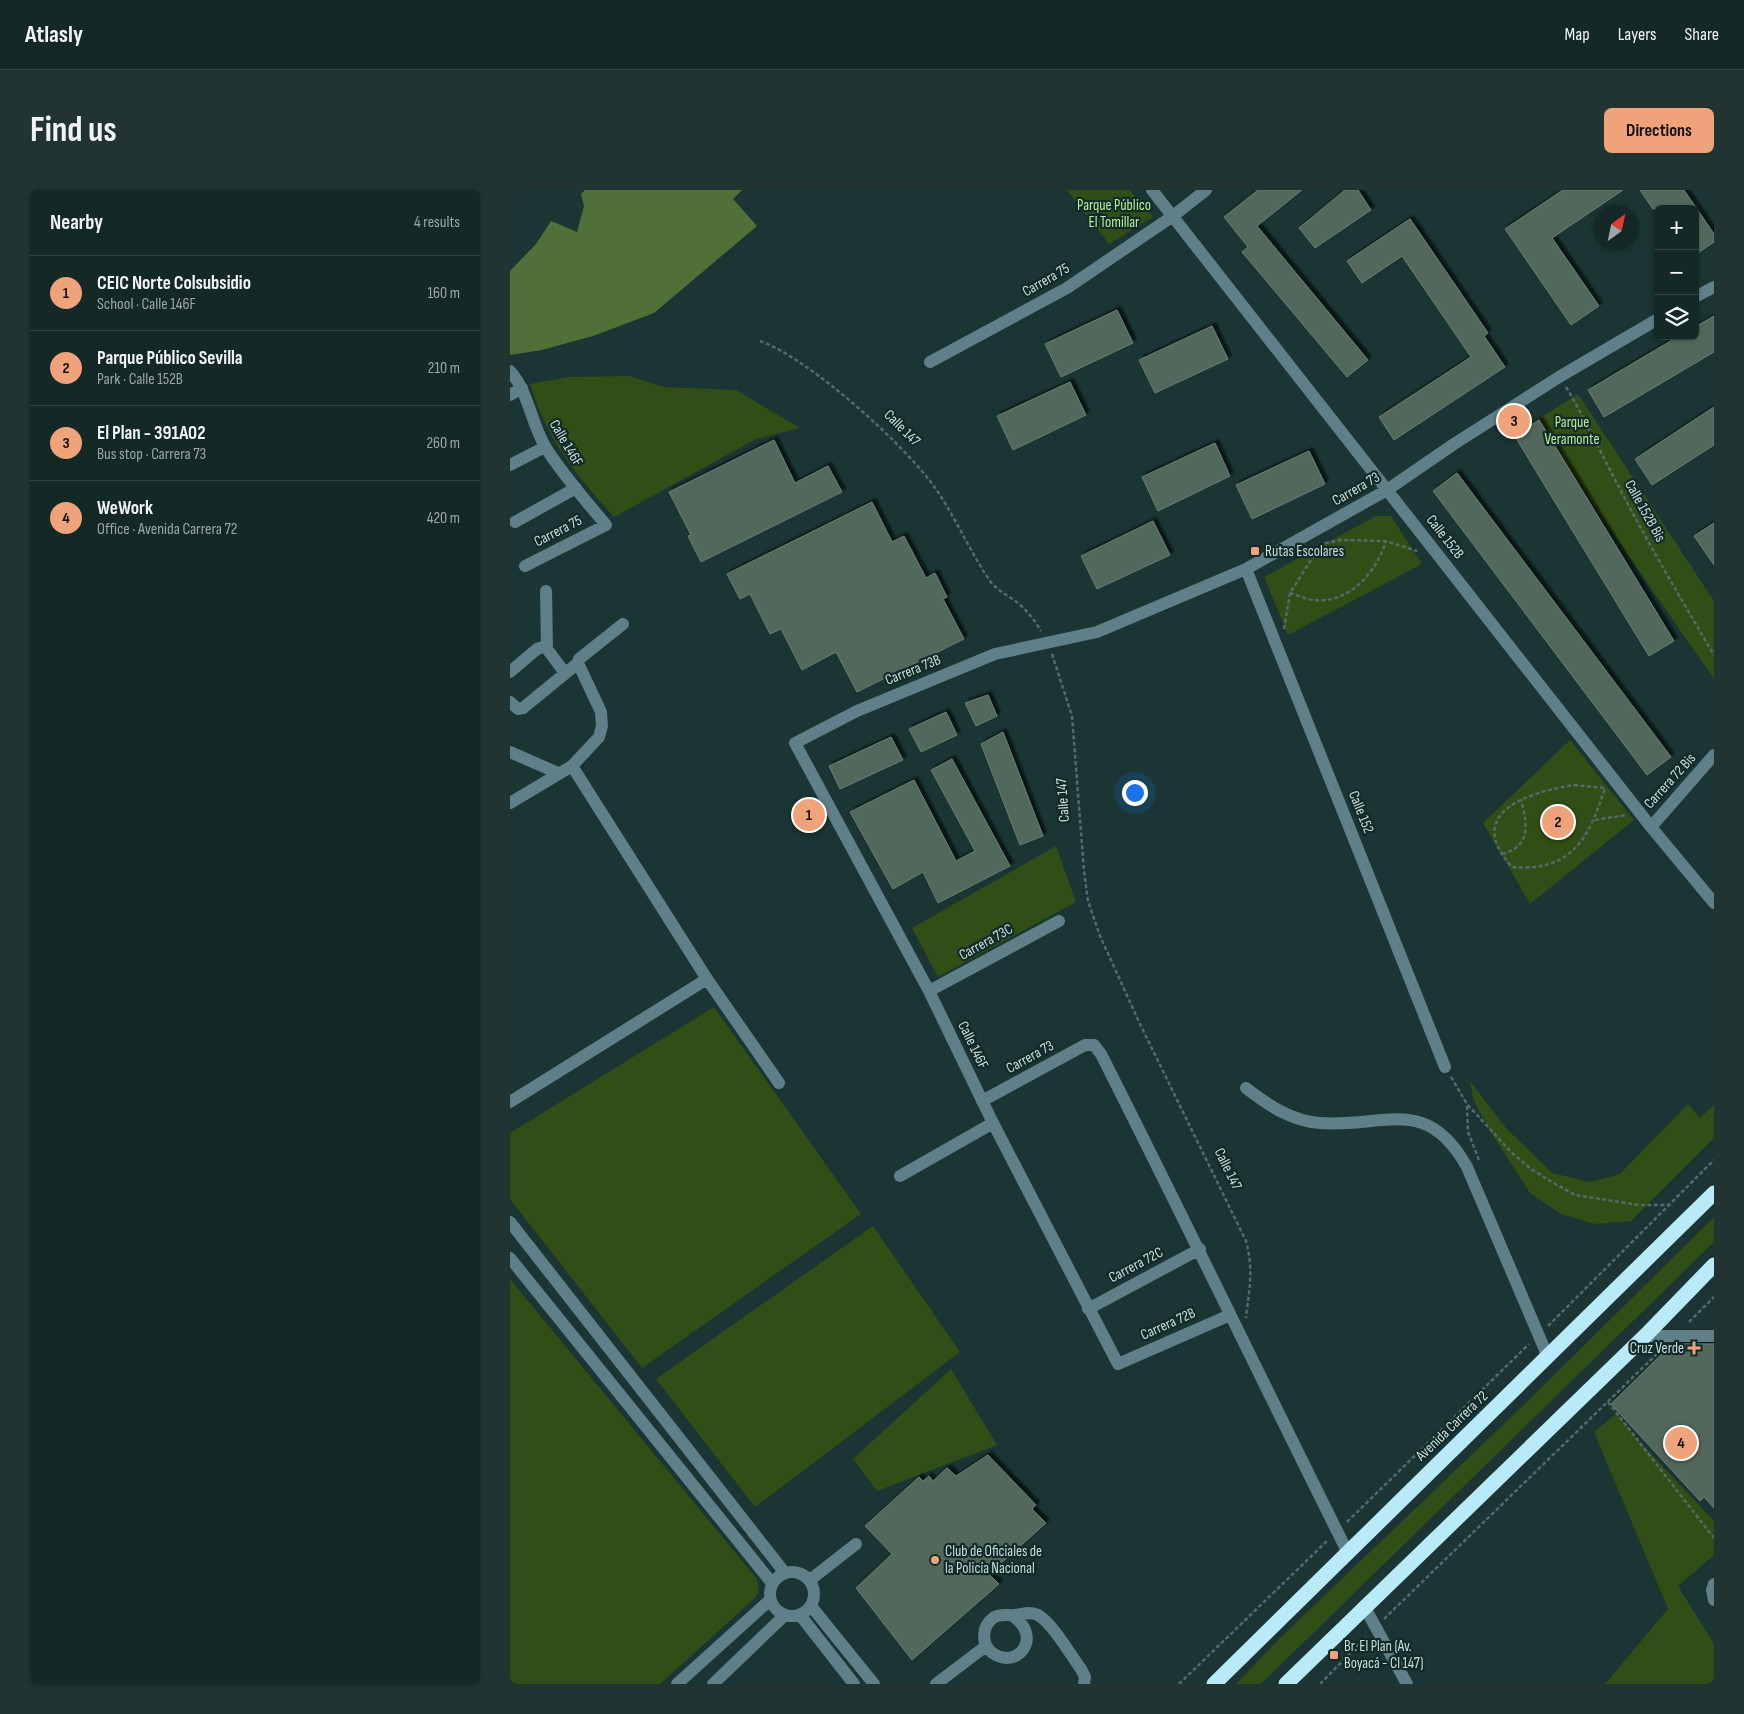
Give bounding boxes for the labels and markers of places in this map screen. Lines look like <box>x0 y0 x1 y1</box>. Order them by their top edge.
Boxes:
pin: 3 <box>1498 402 1530 440</box>
place label: Rutas Escolares <box>1265 542 1344 561</box>
marker: Rutas Escolares <box>1249 545 1261 557</box>
pin: 1 <box>793 796 825 834</box>
pin: 2 <box>1542 803 1574 841</box>
place label: Cruz Verde <box>1630 1339 1684 1358</box>
marker: Cruz Verde <box>1688 1342 1700 1354</box>
pin: 4 <box>1665 1424 1697 1462</box>
place label: Club de Oficiales de la Policía Nacional <box>945 1542 1042 1578</box>
marker: Club de Oficiales de la Policía Nacional <box>929 1554 941 1566</box>
place label: Br. El Plan (Av. Boyacá - Cl 147) <box>1344 1637 1423 1673</box>
marker: Br. El Plan (Av. Boyacá - Cl 147) <box>1328 1649 1340 1661</box>

